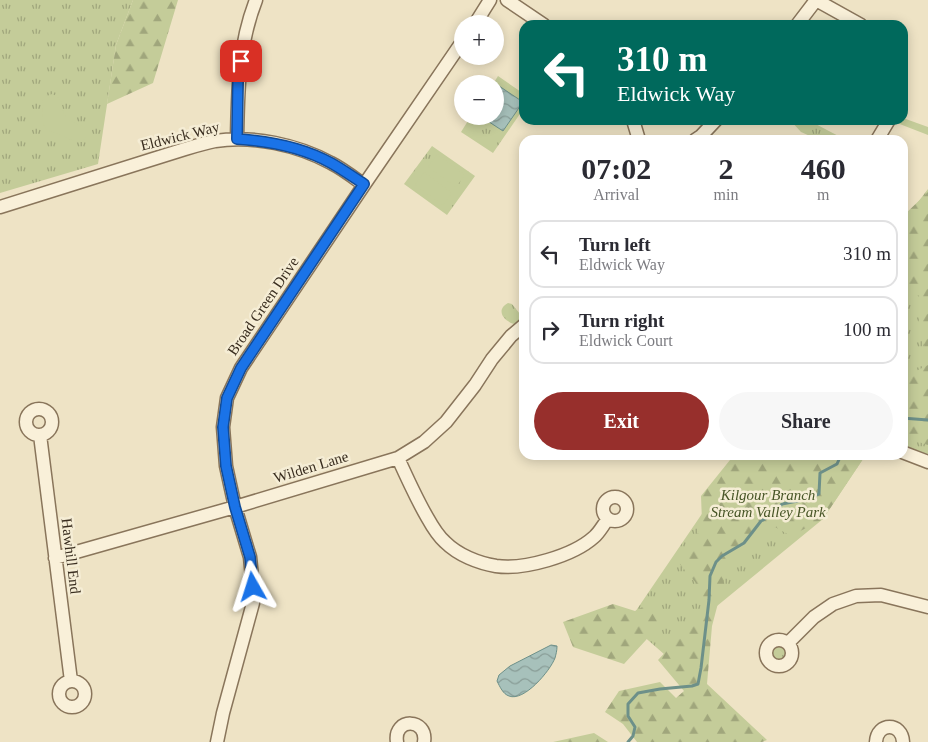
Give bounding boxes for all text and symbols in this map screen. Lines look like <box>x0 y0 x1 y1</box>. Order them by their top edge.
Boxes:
map controls <box>454 15 504 125</box>
button: + <box>454 15 504 65</box>
pin <box>220 40 262 82</box>
icon: left <box>534 40 599 105</box>
text: 310 m <box>617 40 707 79</box>
icon: arrive <box>227 47 255 75</box>
button: − <box>454 75 504 125</box>
text: Eldwick Way <box>617 81 735 106</box>
street label: Eldwick Way <box>139 118 222 154</box>
text: 07:02 <box>581 152 651 185</box>
text: 2 <box>718 152 733 185</box>
text: 460 <box>801 152 846 185</box>
text: Arrival <box>593 186 639 203</box>
text: min <box>714 186 738 203</box>
text: m <box>817 186 829 203</box>
text: Turn left <box>579 234 651 255</box>
icon: left <box>536 240 564 268</box>
text: 310 m <box>843 243 891 264</box>
street label: Broad Green Drive <box>224 254 302 358</box>
text: Eldwick Way <box>579 256 665 273</box>
text: Turn right <box>579 310 664 331</box>
icon: right <box>536 316 564 344</box>
text: 100 m <box>843 319 891 340</box>
text: Eldwick Court <box>579 332 673 349</box>
button: Exit <box>534 392 709 450</box>
button: Share <box>719 392 893 450</box>
street label: Wilden Lane <box>272 448 351 486</box>
park label: Kilgour Branch Stream Valley Park <box>710 487 826 520</box>
street label: Hawhill End <box>58 517 84 595</box>
position arrow <box>226 560 278 612</box>

